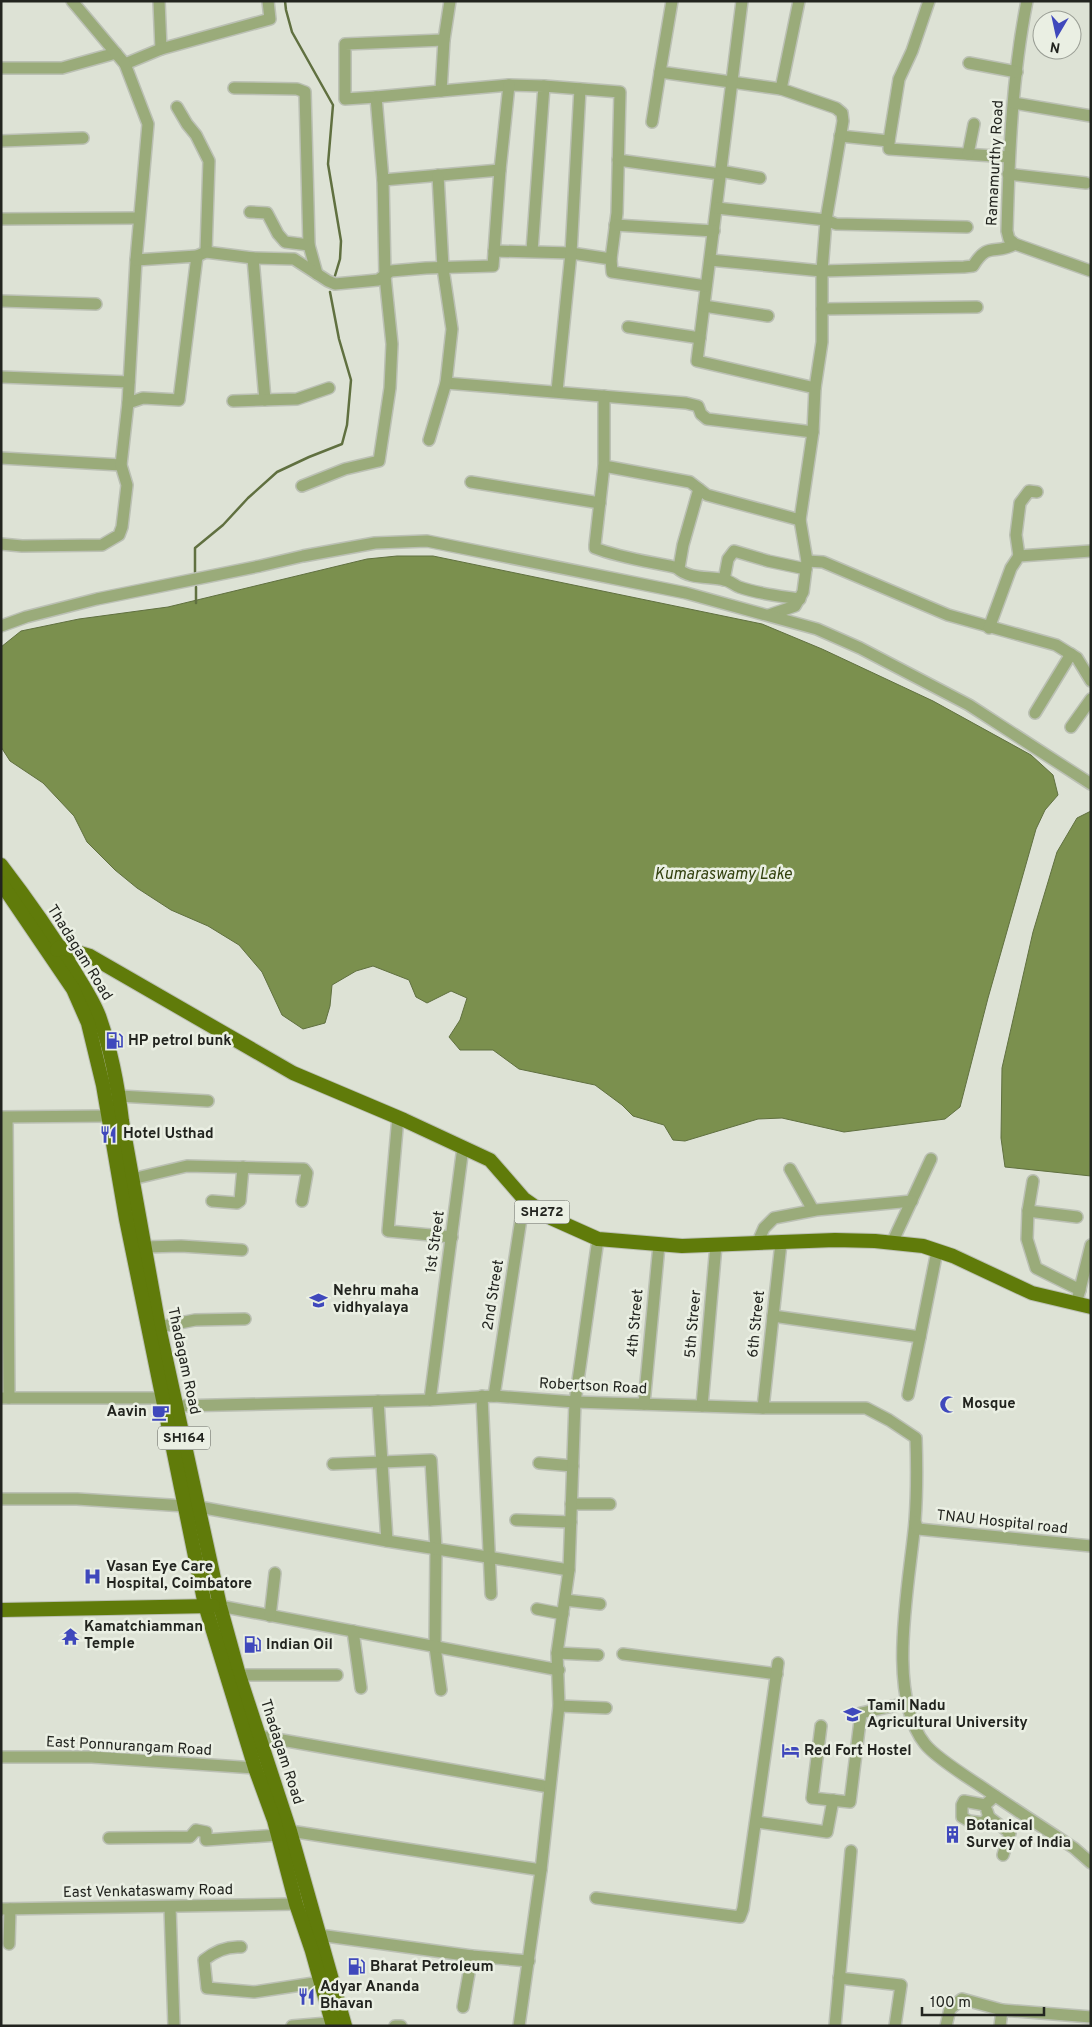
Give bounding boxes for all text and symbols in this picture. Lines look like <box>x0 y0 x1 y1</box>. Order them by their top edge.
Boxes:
north arrow <box>1032 10 1082 60</box>
text: N <box>1049 37 1062 56</box>
street label: Ramamurthy Road <box>983 100 1009 226</box>
water label: Kumaraswamy Lake <box>654 865 793 885</box>
street label: Thadagam Road <box>42 902 116 1004</box>
fuel station icon: HP petrol bunk <box>104 1031 124 1051</box>
place label: HP petrol bunk <box>128 1032 232 1051</box>
restaurant icon: Hotel Usthad <box>99 1124 119 1144</box>
place label: Hotel Usthad <box>123 1125 214 1144</box>
road number: SH272 <box>514 1200 570 1224</box>
street label: 1st Street <box>422 1210 450 1274</box>
street label: 2nd Street <box>479 1258 509 1332</box>
place label: Nehru maha vidhyalaya <box>333 1282 419 1318</box>
street label: 4th Street <box>624 1288 648 1358</box>
street label: 5th Streer <box>682 1289 706 1359</box>
street label: 6th Street <box>744 1289 770 1359</box>
school or university icon: Nehru maha vidhyalaya <box>309 1290 329 1310</box>
street label: Thadagam Road <box>162 1305 204 1417</box>
street label: Robertson Road <box>538 1375 648 1399</box>
mosque icon: Mosque <box>938 1394 958 1414</box>
place label: Mosque <box>962 1395 1016 1414</box>
cafe icon: Aavin <box>151 1402 171 1422</box>
place label: Aavin <box>106 1403 147 1422</box>
road number: SH164 <box>158 1426 210 1450</box>
street label: TNAU Hospital road <box>935 1507 1069 1539</box>
place label: Vasan Eye Care Hospital, Coimbatore <box>106 1558 252 1594</box>
hospital icon: Vasan Eye Care Hospital, Coimbatore <box>82 1566 102 1586</box>
place label: Kamatchiamman Temple <box>84 1618 203 1654</box>
temple icon: Kamatchiamman Temple <box>60 1626 80 1646</box>
fuel station icon: Indian Oil <box>242 1635 262 1655</box>
place label: Indian Oil <box>266 1636 333 1655</box>
street label: Thadagam Road <box>255 1697 307 1807</box>
place label: Tamil Nadu Agricultural University <box>867 1697 1028 1733</box>
school or university icon: Tamil Nadu Agricultural University <box>843 1705 863 1725</box>
street label: East Ponnurangam Road <box>46 1733 212 1761</box>
hotel icon: Red Fort Hostel <box>780 1741 800 1761</box>
place label: Red Fort Hostel <box>804 1742 912 1761</box>
place label: Botanical Survey of India <box>966 1817 1071 1853</box>
building icon: Botanical Survey of India <box>942 1825 962 1845</box>
street label: East Venkataswamy Road <box>63 1881 233 1903</box>
fuel station icon: Bharat Petroleum <box>346 1957 366 1977</box>
place label: Bharat Petroleum <box>370 1958 494 1977</box>
place label: Adyar Ananda Bhavan <box>320 1978 419 2014</box>
scale bar <box>922 1984 1044 2016</box>
restaurant icon: Adyar Ananda Bhavan <box>296 1986 316 2006</box>
text: 100 m <box>930 1994 971 2013</box>

